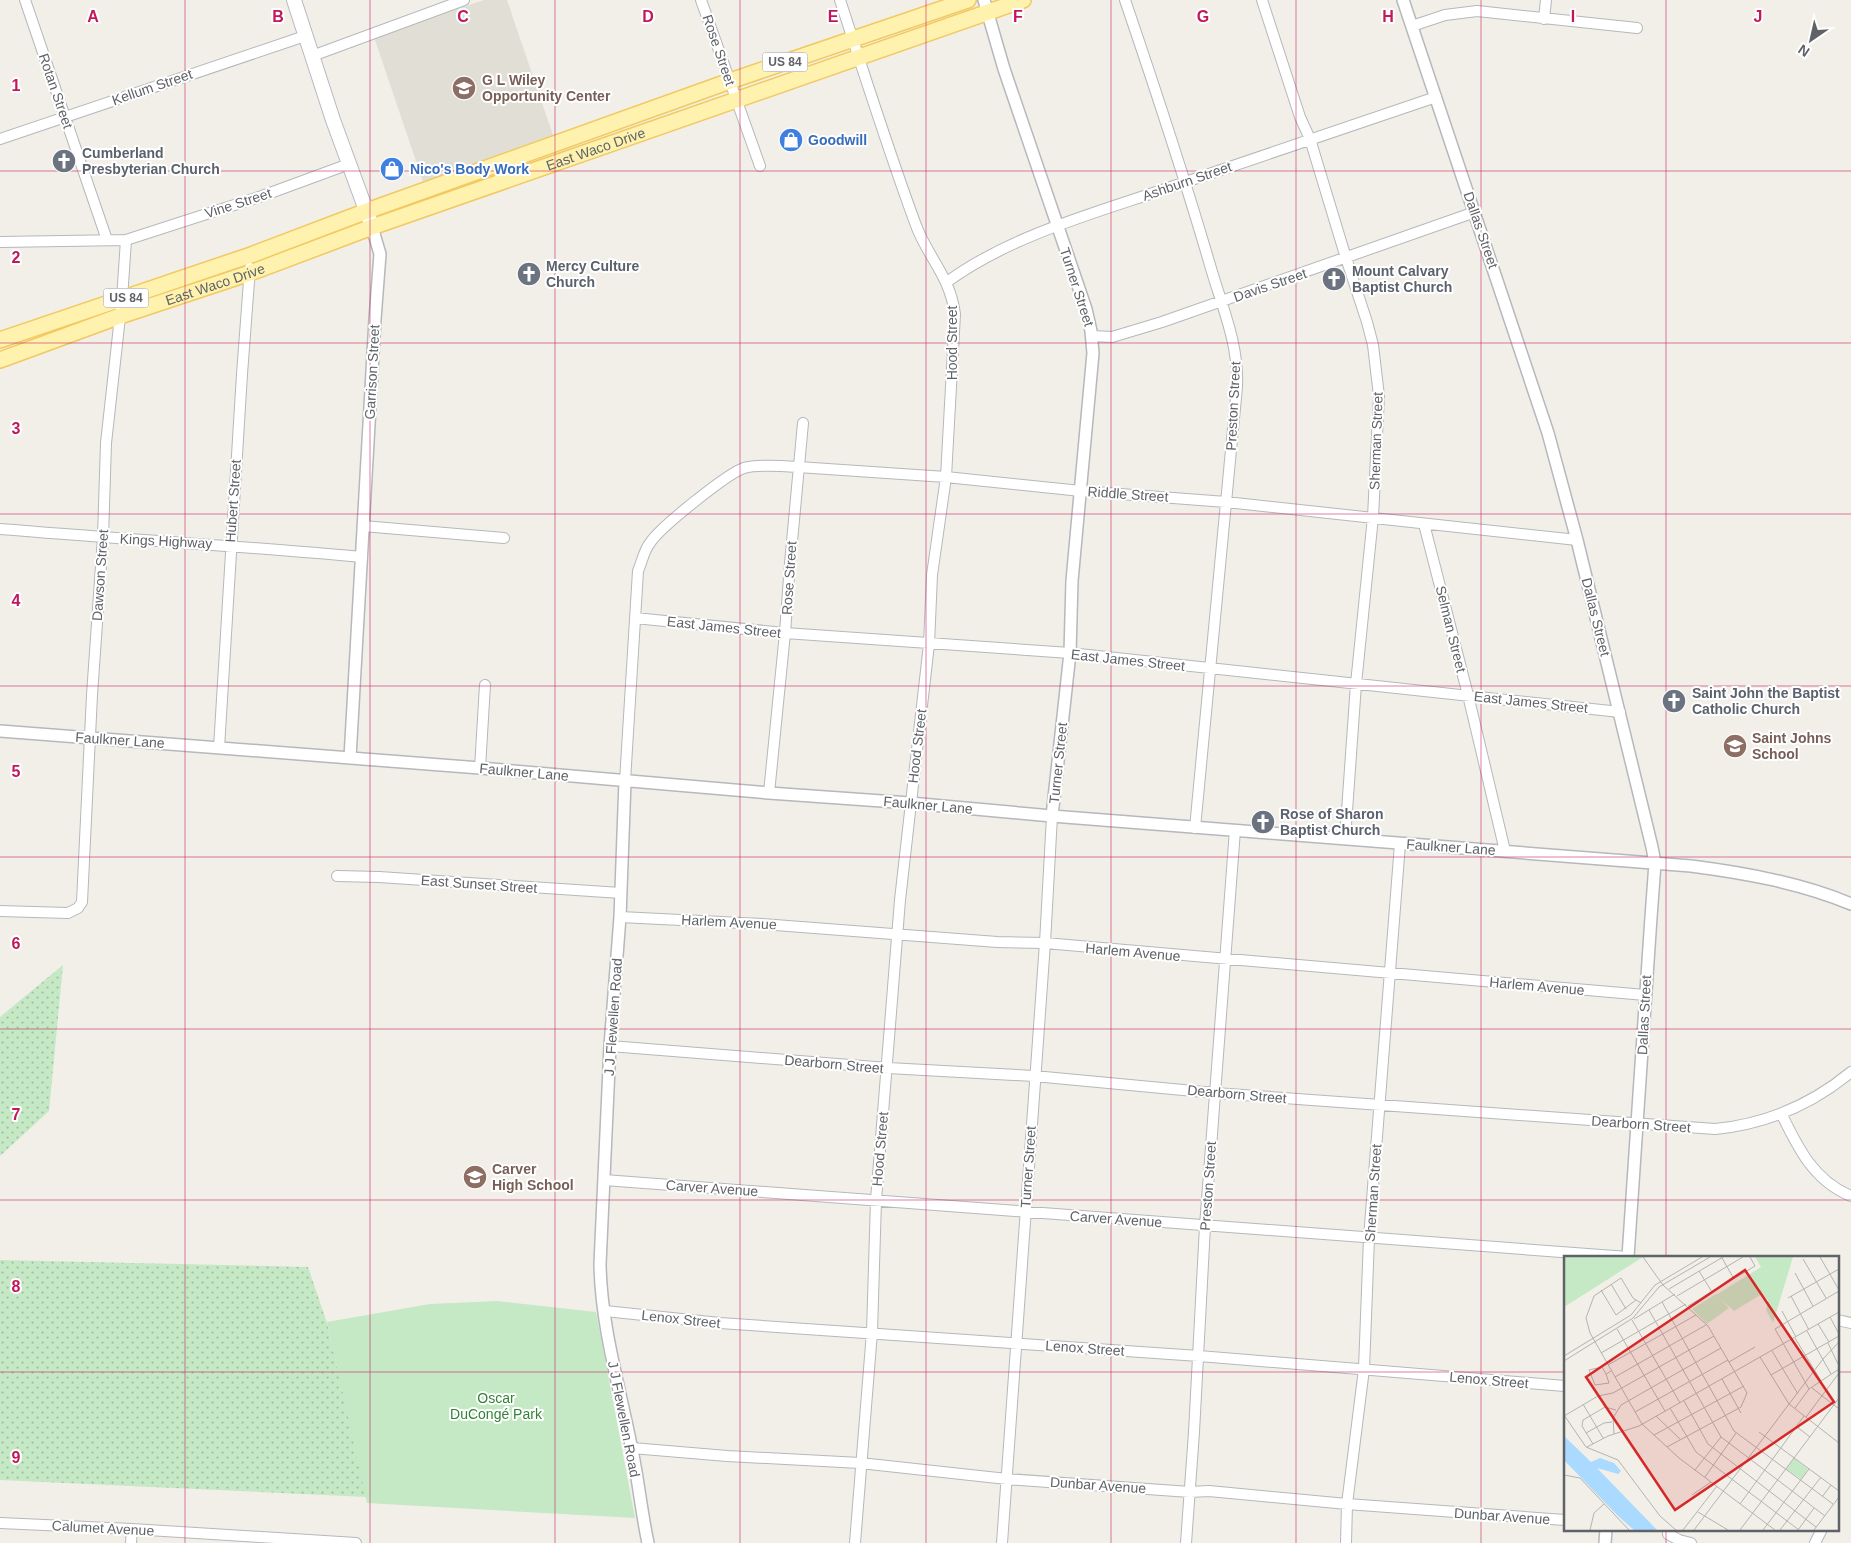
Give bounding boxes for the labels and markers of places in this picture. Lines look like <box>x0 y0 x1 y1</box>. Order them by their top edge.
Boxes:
place label: G L Wiley Opportunity Center <box>482 72 611 104</box>
school or university icon: G L Wiley Opportunity Center <box>451 75 477 101</box>
shop icon: Goodwill <box>778 127 804 153</box>
place label: Goodwill <box>808 132 867 148</box>
place label: Cumberland Presbyterian Church <box>82 145 220 177</box>
church icon: Cumberland Presbyterian Church <box>51 148 77 174</box>
shop icon: Nico's Body Work <box>379 156 405 182</box>
place label: Nico's Body Work <box>410 161 529 177</box>
place label: Mercy Culture Church <box>546 258 640 290</box>
church icon: Mercy Culture Church <box>516 261 542 287</box>
place label: Mount Calvary Baptist Church <box>1352 263 1452 295</box>
church icon: Mount Calvary Baptist Church <box>1321 266 1347 292</box>
place label: Saint John the Baptist Catholic Church <box>1692 685 1840 717</box>
church icon: Saint John the Baptist Catholic Church <box>1661 688 1687 714</box>
place label: Saint Johns School <box>1752 730 1832 762</box>
school or university icon: Saint Johns School <box>1722 733 1748 759</box>
place label: Rose of Sharon Baptist Church <box>1280 806 1383 838</box>
church icon: Rose of Sharon Baptist Church <box>1250 809 1276 835</box>
place label: Carver High School <box>492 1161 574 1193</box>
school or university icon: Carver High School <box>462 1164 488 1190</box>

